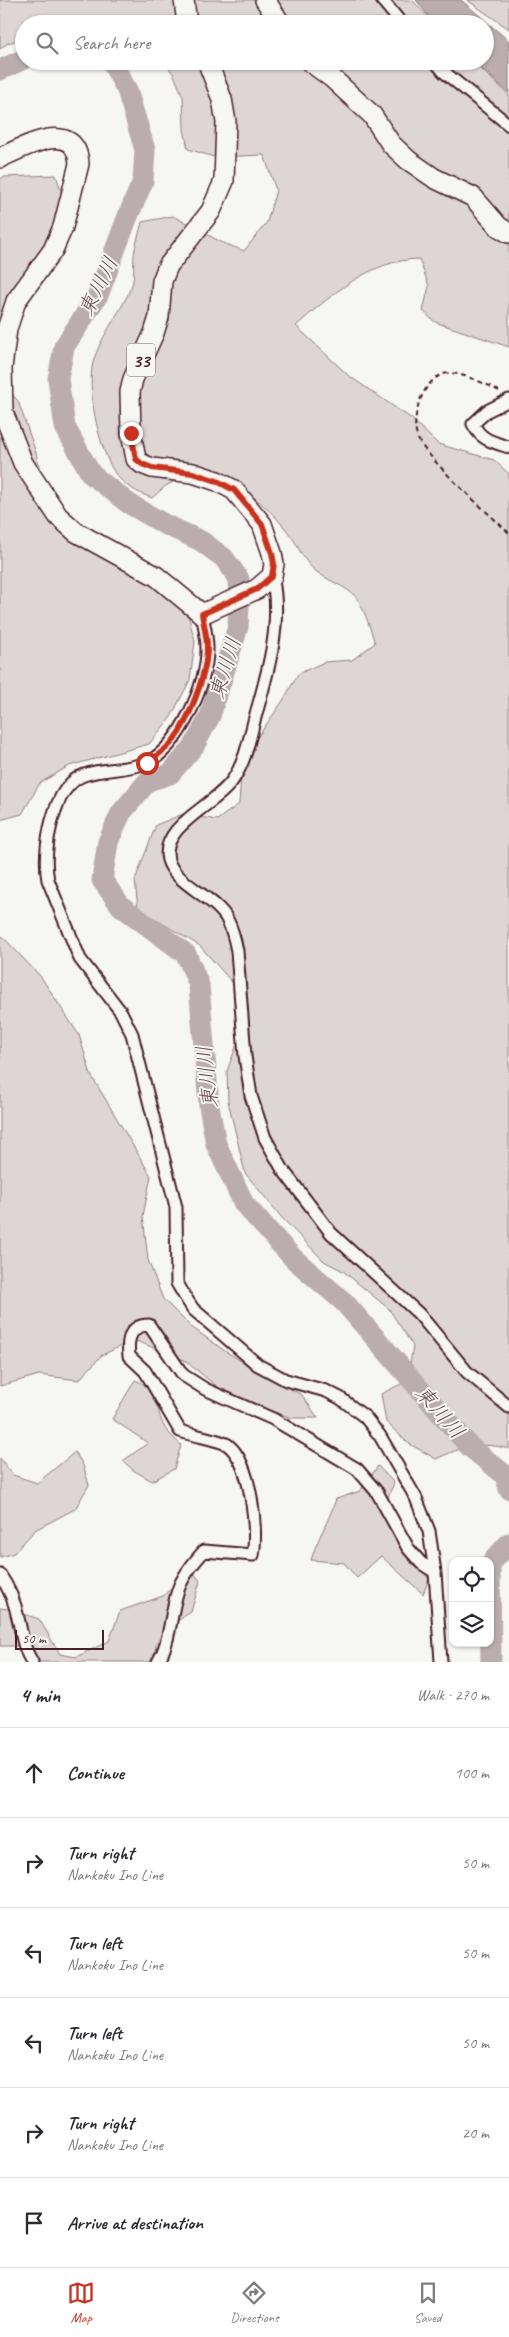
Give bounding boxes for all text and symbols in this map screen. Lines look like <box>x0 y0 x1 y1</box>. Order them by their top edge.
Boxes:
search box <box>15 15 494 70</box>
icon: search <box>33 29 61 57</box>
text: Search here <box>73 31 150 55</box>
water label: 東川川 <box>73 252 123 320</box>
road number: 33 <box>127 344 155 376</box>
route end <box>120 422 143 445</box>
water label: 東川川 <box>203 634 247 702</box>
route start <box>136 752 159 775</box>
water label: 東川川 <box>191 1044 223 1110</box>
water label: 東川川 <box>410 1380 470 1444</box>
map controls <box>449 1557 494 1647</box>
button: locate <box>449 1557 494 1602</box>
button: layers <box>449 1602 494 1647</box>
scale bar <box>15 1627 104 1650</box>
text: 50 m <box>22 1630 46 1647</box>
text: 4 min <box>20 1682 60 1708</box>
text: Walk · 270 m <box>417 1685 489 1705</box>
icon: ahead <box>20 1759 48 1787</box>
text: Continue <box>67 1761 124 1785</box>
text: 100 m <box>455 1763 489 1783</box>
text: Turn right <box>67 1841 134 1865</box>
icon: right <box>20 1849 48 1877</box>
text: 50 m <box>462 1853 489 1873</box>
text: Nankoku Ino Line <box>67 1865 163 1885</box>
text: Turn left <box>67 1931 122 1955</box>
icon: left <box>20 1939 48 1967</box>
text: 50 m <box>462 1943 489 1963</box>
text: Nankoku Ino Line <box>67 1955 163 1975</box>
text: Turn left <box>67 2021 122 2045</box>
icon: left <box>20 2029 48 2057</box>
text: 50 m <box>462 2033 489 2053</box>
text: Nankoku Ino Line <box>67 2045 163 2065</box>
text: Turn right <box>67 2111 134 2135</box>
icon: right <box>20 2119 48 2147</box>
text: 20 m <box>462 2123 489 2143</box>
text: Nankoku Ino Line <box>67 2135 163 2155</box>
icon: arrive <box>20 2209 48 2237</box>
text: Arrive at destination <box>67 2211 203 2235</box>
tab: Map <box>67 2279 95 2326</box>
tab: Directions <box>230 2279 279 2326</box>
tab: Saved <box>414 2279 442 2326</box>

